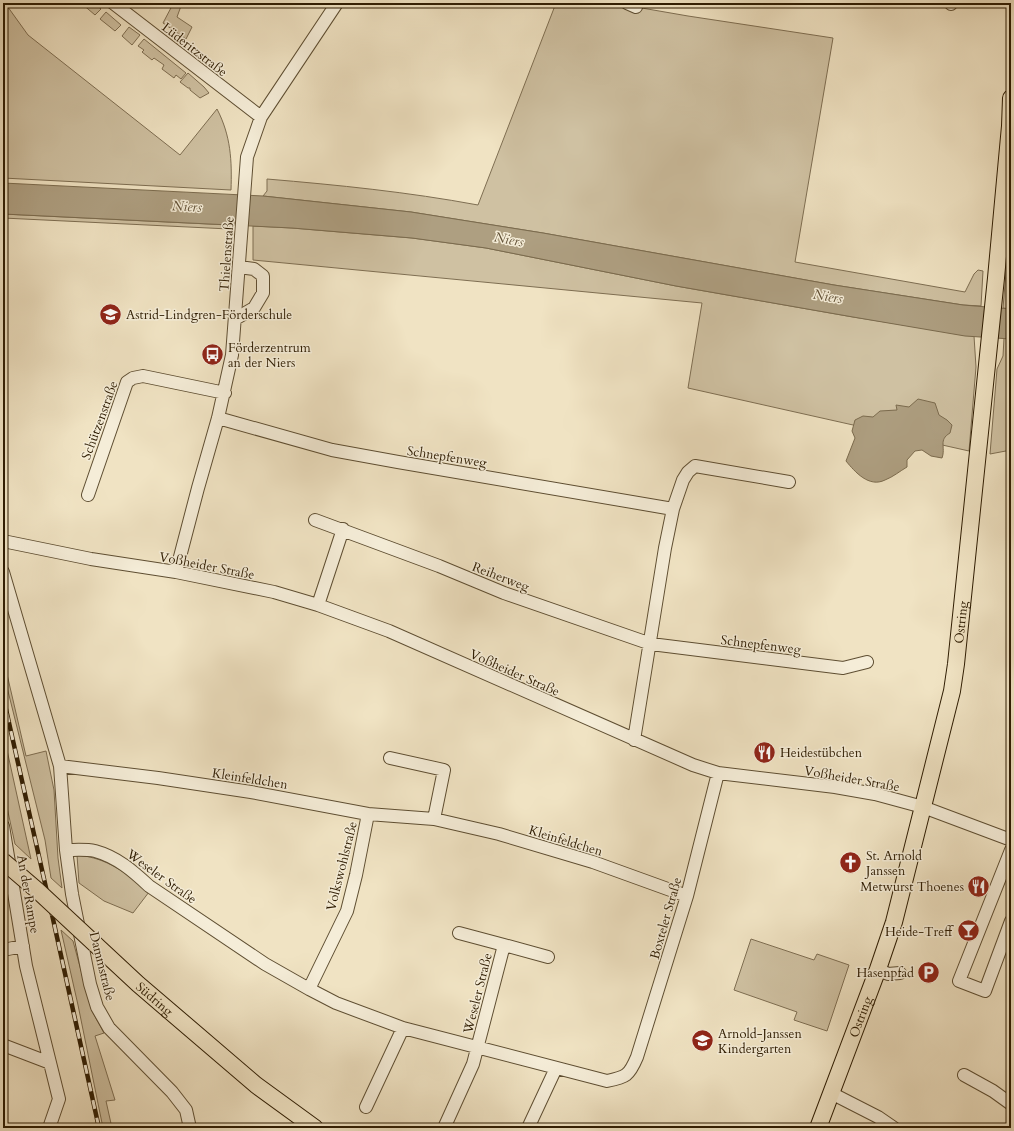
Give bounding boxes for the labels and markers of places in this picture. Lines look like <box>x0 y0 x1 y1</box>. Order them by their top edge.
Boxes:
school or university icon: Astrid-Lindgren-Förderschule <box>97 301 123 327</box>
place label: Astrid-Lindgren-Förderschule <box>126 306 292 324</box>
place label: Förderzentrum an der Niers <box>228 339 311 372</box>
bus stop icon: Förderzentrum an der Niers <box>200 341 226 367</box>
restaurant icon: Heidestübchen <box>752 739 778 765</box>
place label: Heidestübchen <box>780 744 863 762</box>
place label: St. Arnold Janssen <box>864 847 922 880</box>
church icon: St. Arnold Janssen <box>837 849 863 875</box>
restaurant icon: Metwurst Thoenes <box>966 873 992 899</box>
place label: Metwurst Thoenes <box>860 878 964 896</box>
bar icon: Heide-Treff <box>955 918 981 944</box>
place label: Heide-Treff <box>885 923 954 941</box>
parking icon: Hasenpfad <box>916 959 942 985</box>
place label: Hasenpfad <box>856 964 914 982</box>
place label: Arnold-Janssen Kindergarten <box>718 1025 802 1058</box>
school or university icon: Arnold-Janssen Kindergarten <box>690 1027 716 1053</box>

